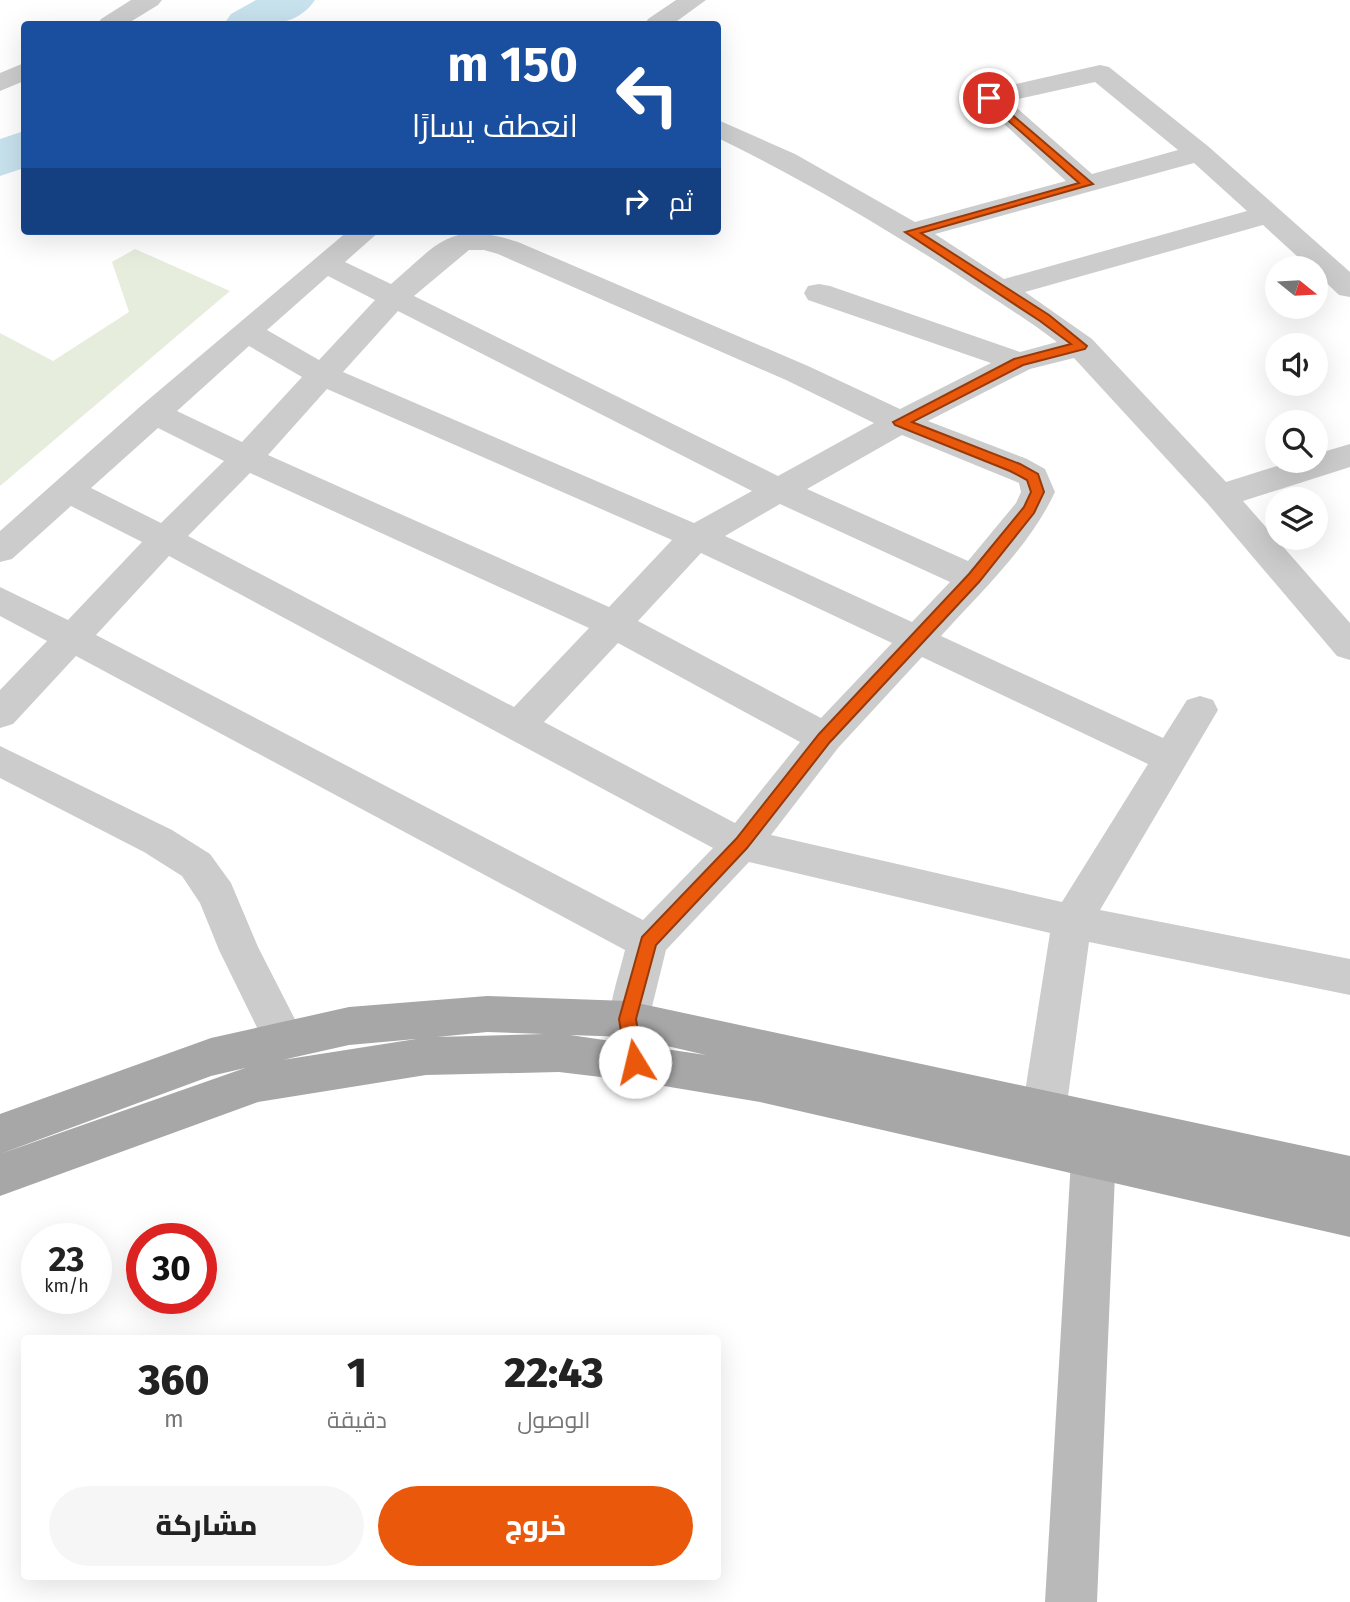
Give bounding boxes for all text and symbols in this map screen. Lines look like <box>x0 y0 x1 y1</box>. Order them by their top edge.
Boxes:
text: 150 m <box>447 35 578 94</box>
icon: left <box>602 49 693 140</box>
pin <box>959 68 1019 128</box>
icon: arrive <box>970 79 1008 117</box>
text: انعطف يسارًا <box>412 107 578 145</box>
icon: right <box>617 182 655 220</box>
text: ثم <box>669 187 693 218</box>
north arrow <box>1265 256 1328 318</box>
map controls <box>1265 256 1328 550</box>
button: sound <box>1265 333 1328 396</box>
button: search <box>1265 410 1328 473</box>
button: layers <box>1265 487 1328 550</box>
position arrow <box>598 1025 672 1099</box>
speed limit sign: 30 <box>126 1223 217 1314</box>
text: 23 <box>48 1238 85 1280</box>
text: km/h <box>44 1275 89 1297</box>
text: 1 <box>347 1348 367 1398</box>
text: 22:43 <box>504 1348 604 1398</box>
text: 360 <box>138 1355 210 1405</box>
text: m <box>164 1405 184 1433</box>
text: دقيقة <box>327 1406 387 1434</box>
text: الوصول <box>517 1406 591 1434</box>
button: مشاركة <box>49 1486 364 1566</box>
button: خروج <box>378 1486 693 1566</box>

